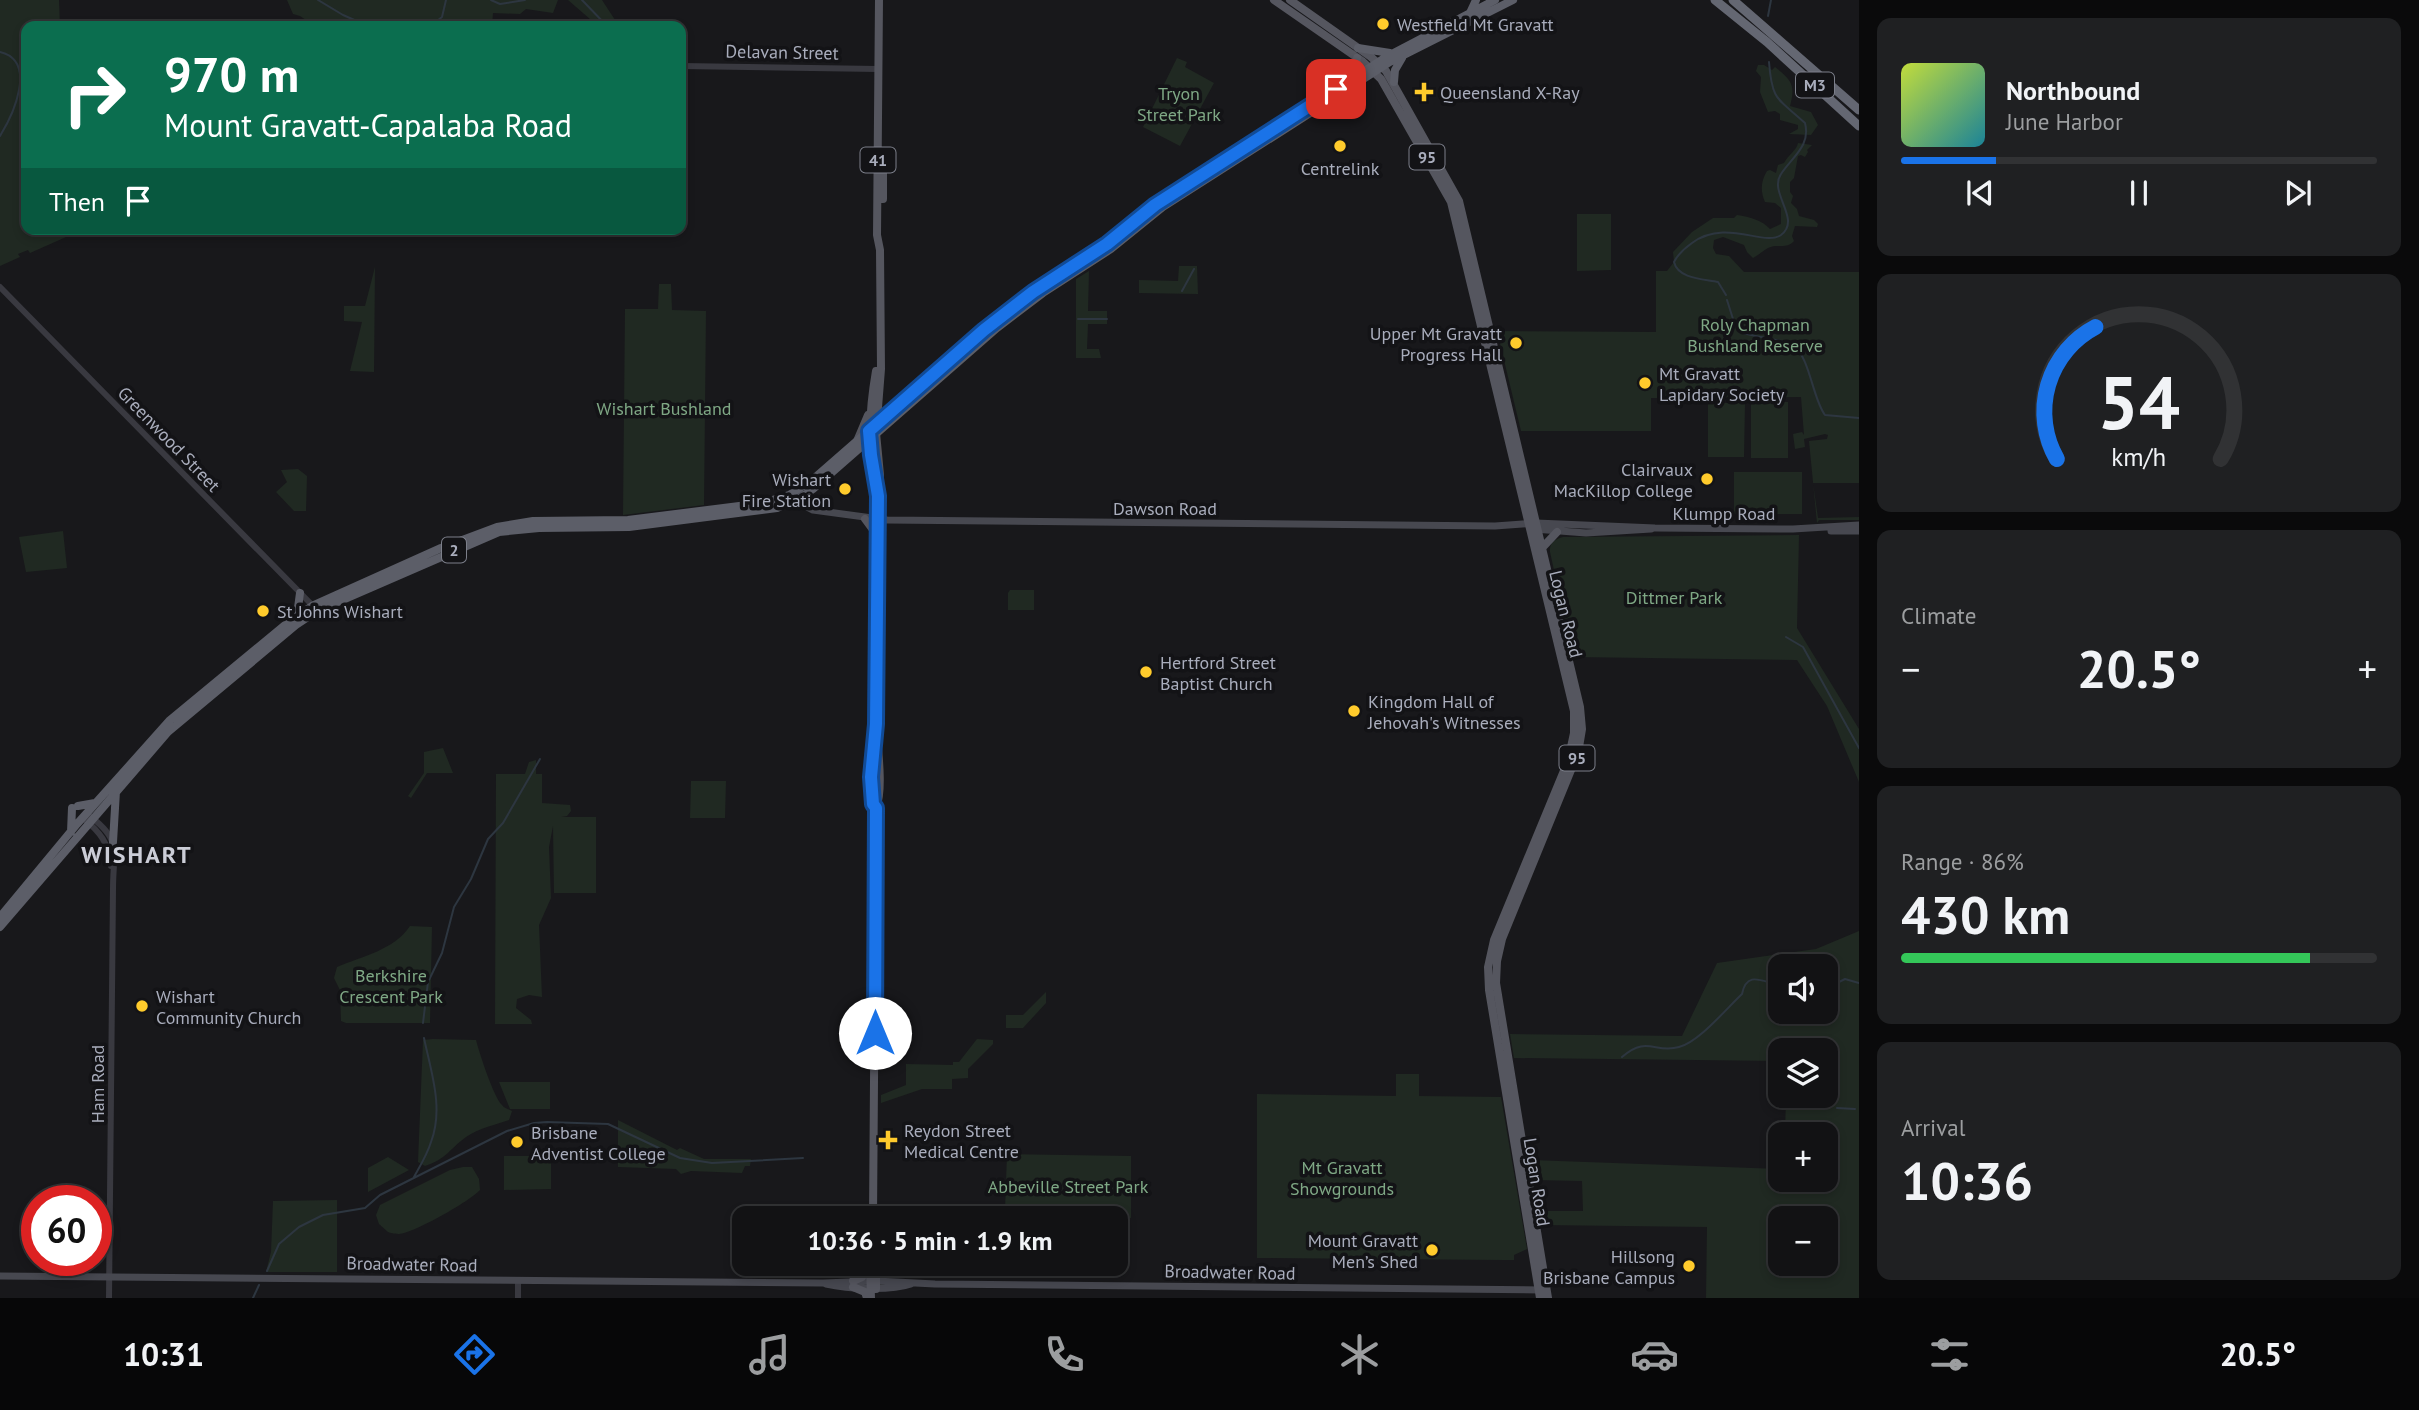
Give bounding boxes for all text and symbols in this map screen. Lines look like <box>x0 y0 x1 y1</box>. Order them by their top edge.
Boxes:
place label: Westfield Mt Gravatt <box>1397 13 1554 36</box>
marker: Westfield Mt Gravatt <box>1375 16 1391 32</box>
street label: Delavan Street <box>725 40 839 64</box>
text: 970 m <box>164 42 299 106</box>
icon: right <box>49 49 140 140</box>
pin <box>1306 59 1366 119</box>
icon: arrive <box>1317 70 1355 108</box>
road number: M3 <box>1796 72 1834 97</box>
text: Northbound <box>2006 74 2140 107</box>
place label: Queensland X-Ray <box>1440 81 1580 104</box>
park label: Tryon Street Park <box>1137 82 1221 126</box>
marker: Queensland X-Ray <box>1414 82 1434 102</box>
text: Mount Gravatt-Capalaba Road <box>164 104 572 146</box>
text: June Harbor <box>2006 107 2123 136</box>
marker: Centrelink <box>1332 138 1348 154</box>
road number: 95 <box>1410 144 1444 169</box>
road number: 41 <box>860 148 896 172</box>
place label: Centrelink <box>1301 157 1380 180</box>
icon: previous <box>1961 174 1999 212</box>
icon: pause <box>2120 174 2158 212</box>
icon: next <box>2279 174 2317 212</box>
icon: arrive <box>119 182 157 220</box>
text: Then <box>49 185 105 218</box>
park label: Roly Chapman Bushland Reserve <box>1687 313 1823 357</box>
place label: Upper Mt Gravatt Progress Hall <box>1370 322 1503 366</box>
marker: Upper Mt Gravatt Progress Hall <box>1508 335 1524 351</box>
text: 54 <box>2098 355 2180 449</box>
place label: Mt Gravatt Lapidary Society <box>1659 362 1785 406</box>
marker: Mt Gravatt Lapidary Society <box>1637 375 1653 391</box>
street label: Greenwood Street <box>113 381 225 497</box>
park label: Wishart Bushland <box>597 397 732 420</box>
text: km/h <box>2112 441 2166 473</box>
place label: Clairvaux MacKillop College <box>1554 458 1693 502</box>
place label: Wishart Fire Station <box>742 468 831 512</box>
marker: Clairvaux MacKillop College <box>1699 471 1715 487</box>
marker: Wishart Fire Station <box>837 481 853 497</box>
street label: Dawson Road <box>1113 497 1217 520</box>
street label: Klumpp Road <box>1673 502 1775 525</box>
road number: 2 <box>442 538 466 562</box>
street label: Logan Road <box>1544 568 1588 660</box>
park label: Dittmer Park <box>1626 586 1723 609</box>
place label: St Johns Wishart <box>277 600 403 623</box>
text: Climate <box>1901 601 1976 630</box>
marker: St Johns Wishart <box>255 603 271 619</box>
text: 20.5° <box>2077 635 2201 702</box>
text: − <box>1901 644 1920 693</box>
text: + <box>2358 644 2377 693</box>
place label: Hertford Street Baptist Church <box>1160 651 1276 695</box>
marker: Hertford Street Baptist Church <box>1138 664 1154 680</box>
place label: Kingdom Hall of Jehovah's Witnesses <box>1367 690 1521 734</box>
marker: Kingdom Hall of Jehovah's Witnesses <box>1346 703 1362 719</box>
road number: 95 <box>1560 746 1594 771</box>
district label: WISHART <box>81 839 193 870</box>
text: Range · 86% <box>1901 847 2024 876</box>
text: 430 km <box>1901 881 2070 948</box>
map controls <box>1768 954 1838 1276</box>
button: sound <box>1768 954 1838 1024</box>
park label: Berkshire Crescent Park <box>339 964 443 1008</box>
place label: Wishart Community Church <box>156 985 301 1029</box>
position arrow <box>838 996 912 1070</box>
marker: Wishart Community Church <box>134 998 150 1014</box>
button: layers <box>1768 1038 1838 1108</box>
street label: Ham Road <box>86 1045 109 1123</box>
text: Arrival <box>1901 1113 1965 1142</box>
place label: Reydon Street Medical Centre <box>904 1119 1019 1163</box>
place label: Brisbane Adventist College <box>531 1121 666 1165</box>
button: + <box>1768 1122 1838 1192</box>
marker: Reydon Street Medical Centre <box>878 1130 898 1150</box>
marker: Brisbane Adventist College <box>509 1134 525 1150</box>
street label: Logan Road <box>1519 1136 1555 1228</box>
text: 10:36 <box>1901 1147 2033 1214</box>
park label: Mt Gravatt Showgrounds <box>1290 1156 1394 1200</box>
park label: Abbeville Street Park <box>988 1175 1149 1198</box>
speed limit sign: 60 <box>21 1185 112 1276</box>
button: − <box>1768 1206 1838 1276</box>
text: 10:36 · 5 min · 1.9 km <box>808 1224 1053 1257</box>
place label: Mount Gravatt Men’s Shed <box>1308 1229 1418 1273</box>
marker: Mount Gravatt Men’s Shed <box>1424 1242 1440 1258</box>
place label: Hillsong Brisbane Campus <box>1543 1245 1675 1289</box>
street label: Broadwater Road <box>346 1251 478 1277</box>
marker: Hillsong Brisbane Campus <box>1681 1258 1697 1274</box>
street label: Broadwater Road <box>1164 1259 1296 1285</box>
icon: directions <box>450 1330 499 1379</box>
icon: music <box>745 1330 794 1379</box>
icon: phone <box>1040 1330 1089 1379</box>
icon: climate <box>1335 1330 1384 1379</box>
icon: car <box>1630 1330 1679 1379</box>
icon: filters <box>1925 1330 1974 1379</box>
text: 10:31 <box>123 1333 204 1375</box>
text: 20.5° <box>2220 1333 2296 1375</box>

